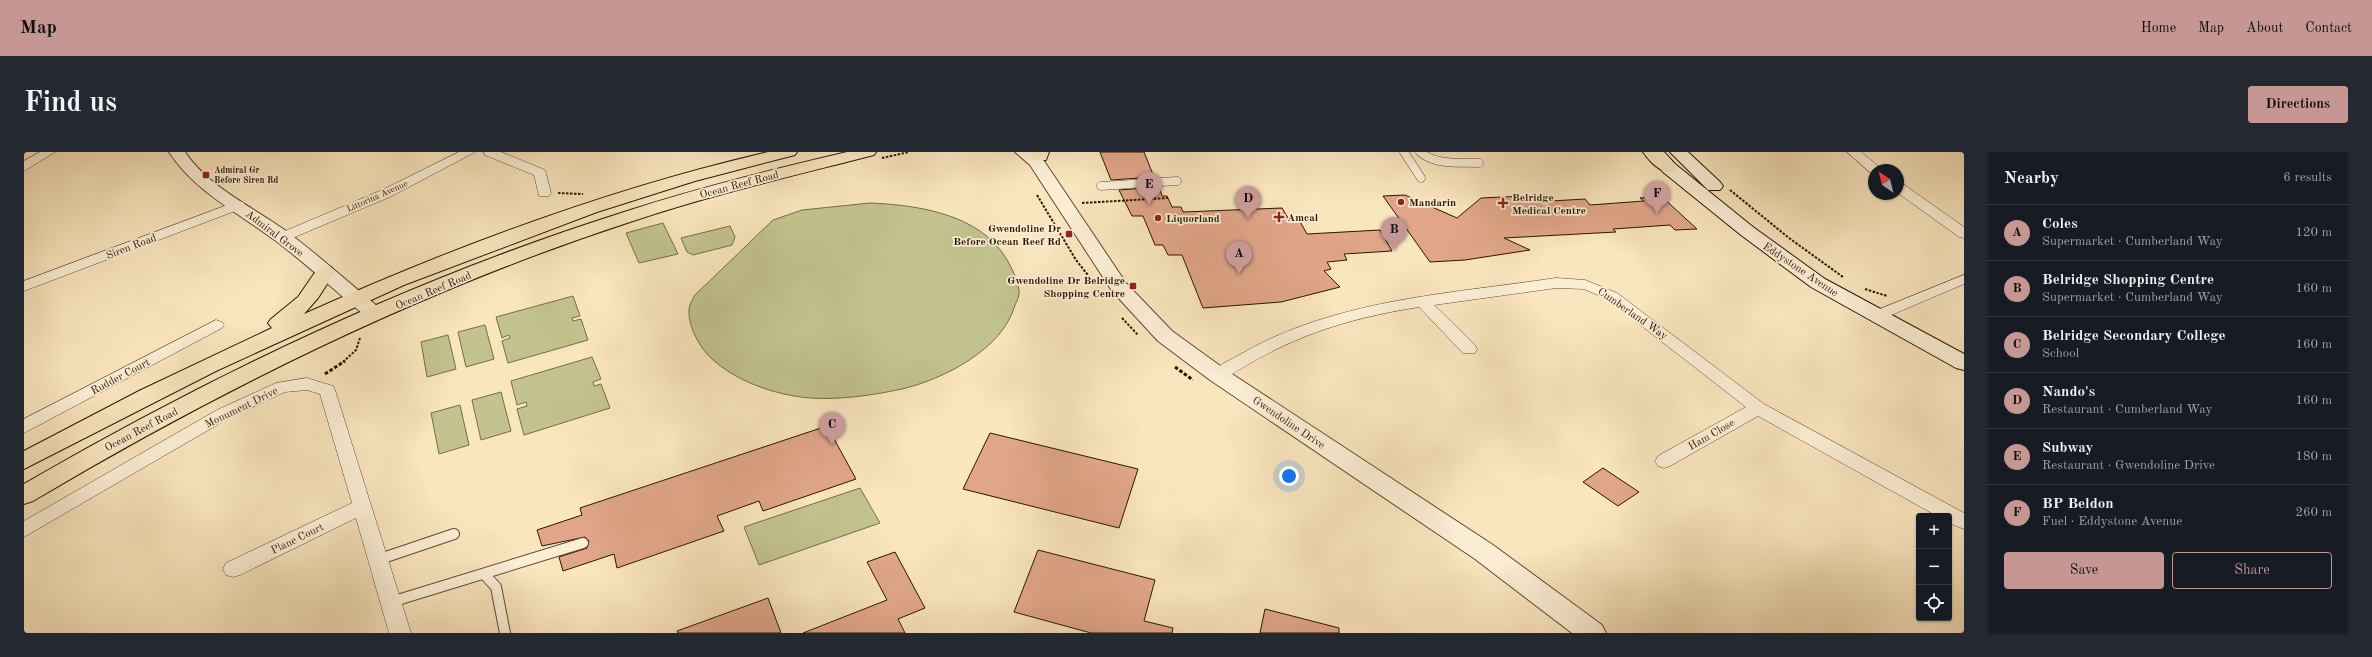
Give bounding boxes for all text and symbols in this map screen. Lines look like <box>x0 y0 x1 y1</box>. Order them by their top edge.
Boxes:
text: Map <box>20 19 57 38</box>
text: Home <box>2141 21 2176 35</box>
text: Map <box>2198 21 2224 35</box>
text: About <box>2246 21 2283 35</box>
text: Contact <box>2305 21 2352 35</box>
button: Directions <box>2248 86 2348 123</box>
text: Find us <box>24 90 117 118</box>
north arrow <box>1868 164 1904 200</box>
place label: Admiral Gr Before Siren Rd <box>214 166 278 185</box>
marker: Admiral Gr Before Siren Rd <box>201 170 211 180</box>
street label: Ocean Reef Road <box>699 170 780 201</box>
text: Nearby <box>2004 170 2059 187</box>
text: 6 results <box>2283 171 2332 184</box>
pin: E <box>1136 172 1162 205</box>
street label: Littorina Avenue <box>345 179 409 214</box>
pin: F <box>1644 181 1670 214</box>
pin: D <box>1235 186 1261 219</box>
place label: Belridge Medical Centre <box>1512 193 1586 217</box>
marker: Mandarin <box>1396 197 1406 207</box>
marker: Belridge Medical Centre <box>1497 197 1509 209</box>
place label: Mandarin <box>1409 198 1456 209</box>
street label: Admiral Grove <box>243 209 305 260</box>
marker: Amcal <box>1274 212 1284 222</box>
marker: Liquorland <box>1153 213 1163 223</box>
place label: Amcal <box>1287 213 1319 224</box>
place label: Liquorland <box>1166 214 1220 225</box>
pin: B <box>1381 217 1407 250</box>
text: Coles <box>2042 217 2078 232</box>
place label: Gwendoline Dr Before Ocean Reef Rd <box>953 224 1061 248</box>
text: A <box>2012 226 2022 239</box>
text: 120 m <box>2295 226 2332 239</box>
marker: Gwendoline Dr Before Ocean Reef Rd <box>1064 229 1074 239</box>
street label: Siren Road <box>105 233 158 262</box>
text: Supermarket · Cumberland Way <box>2042 235 2223 248</box>
pin: A <box>1226 241 1252 274</box>
street label: Eddystone Avenue <box>1761 241 1840 299</box>
street label: Ocean Reef Road <box>394 270 473 312</box>
text: Belridge Shopping Centre <box>2042 273 2214 288</box>
place label: Gwendoline Dr Belridge Shopping Centre <box>1007 276 1125 300</box>
marker: Gwendoline Dr Belridge Shopping Centre <box>1128 281 1138 291</box>
text: B <box>2012 282 2022 295</box>
text: 160 m <box>2295 282 2332 295</box>
street label: Cumberland Way <box>1595 286 1669 342</box>
text: Supermarket · Cumberland Way <box>2042 291 2223 304</box>
text: Belridge Secondary College <box>2042 329 2226 344</box>
text: C <box>2013 338 2021 351</box>
text: 160 m <box>2295 338 2332 351</box>
text: School <box>2042 347 2079 360</box>
street label: Rudder Court <box>89 357 152 397</box>
text: Nando's <box>2042 385 2095 400</box>
street label: Monument Drive <box>203 386 280 431</box>
text: D <box>2012 394 2022 407</box>
text: 160 m <box>2295 394 2332 407</box>
street label: Gwendoline Drive <box>1250 395 1326 451</box>
text: Restaurant · Cumberland Way <box>2042 403 2212 416</box>
street label: Ocean Reef Road <box>103 406 180 454</box>
pin: C <box>819 412 845 445</box>
street label: Ham Close <box>1687 418 1737 453</box>
text: Subway <box>2042 441 2093 456</box>
text: E <box>2013 450 2021 463</box>
text: 180 m <box>2295 450 2332 463</box>
text: Restaurant · Gwendoline Drive <box>2042 459 2215 472</box>
your location <box>1279 466 1299 486</box>
text: BP Beldon <box>2042 497 2114 512</box>
text: F <box>2013 506 2021 519</box>
text: 260 m <box>2295 506 2332 519</box>
map controls <box>1916 513 1952 621</box>
button: + <box>1916 513 1952 549</box>
text: Fuel · Eddystone Avenue <box>2042 515 2182 528</box>
street label: Plane Court <box>270 522 326 557</box>
button: − <box>1916 549 1952 585</box>
button: Save <box>2004 552 2164 589</box>
button: Share <box>2172 552 2332 589</box>
button: locate <box>1916 585 1952 621</box>

